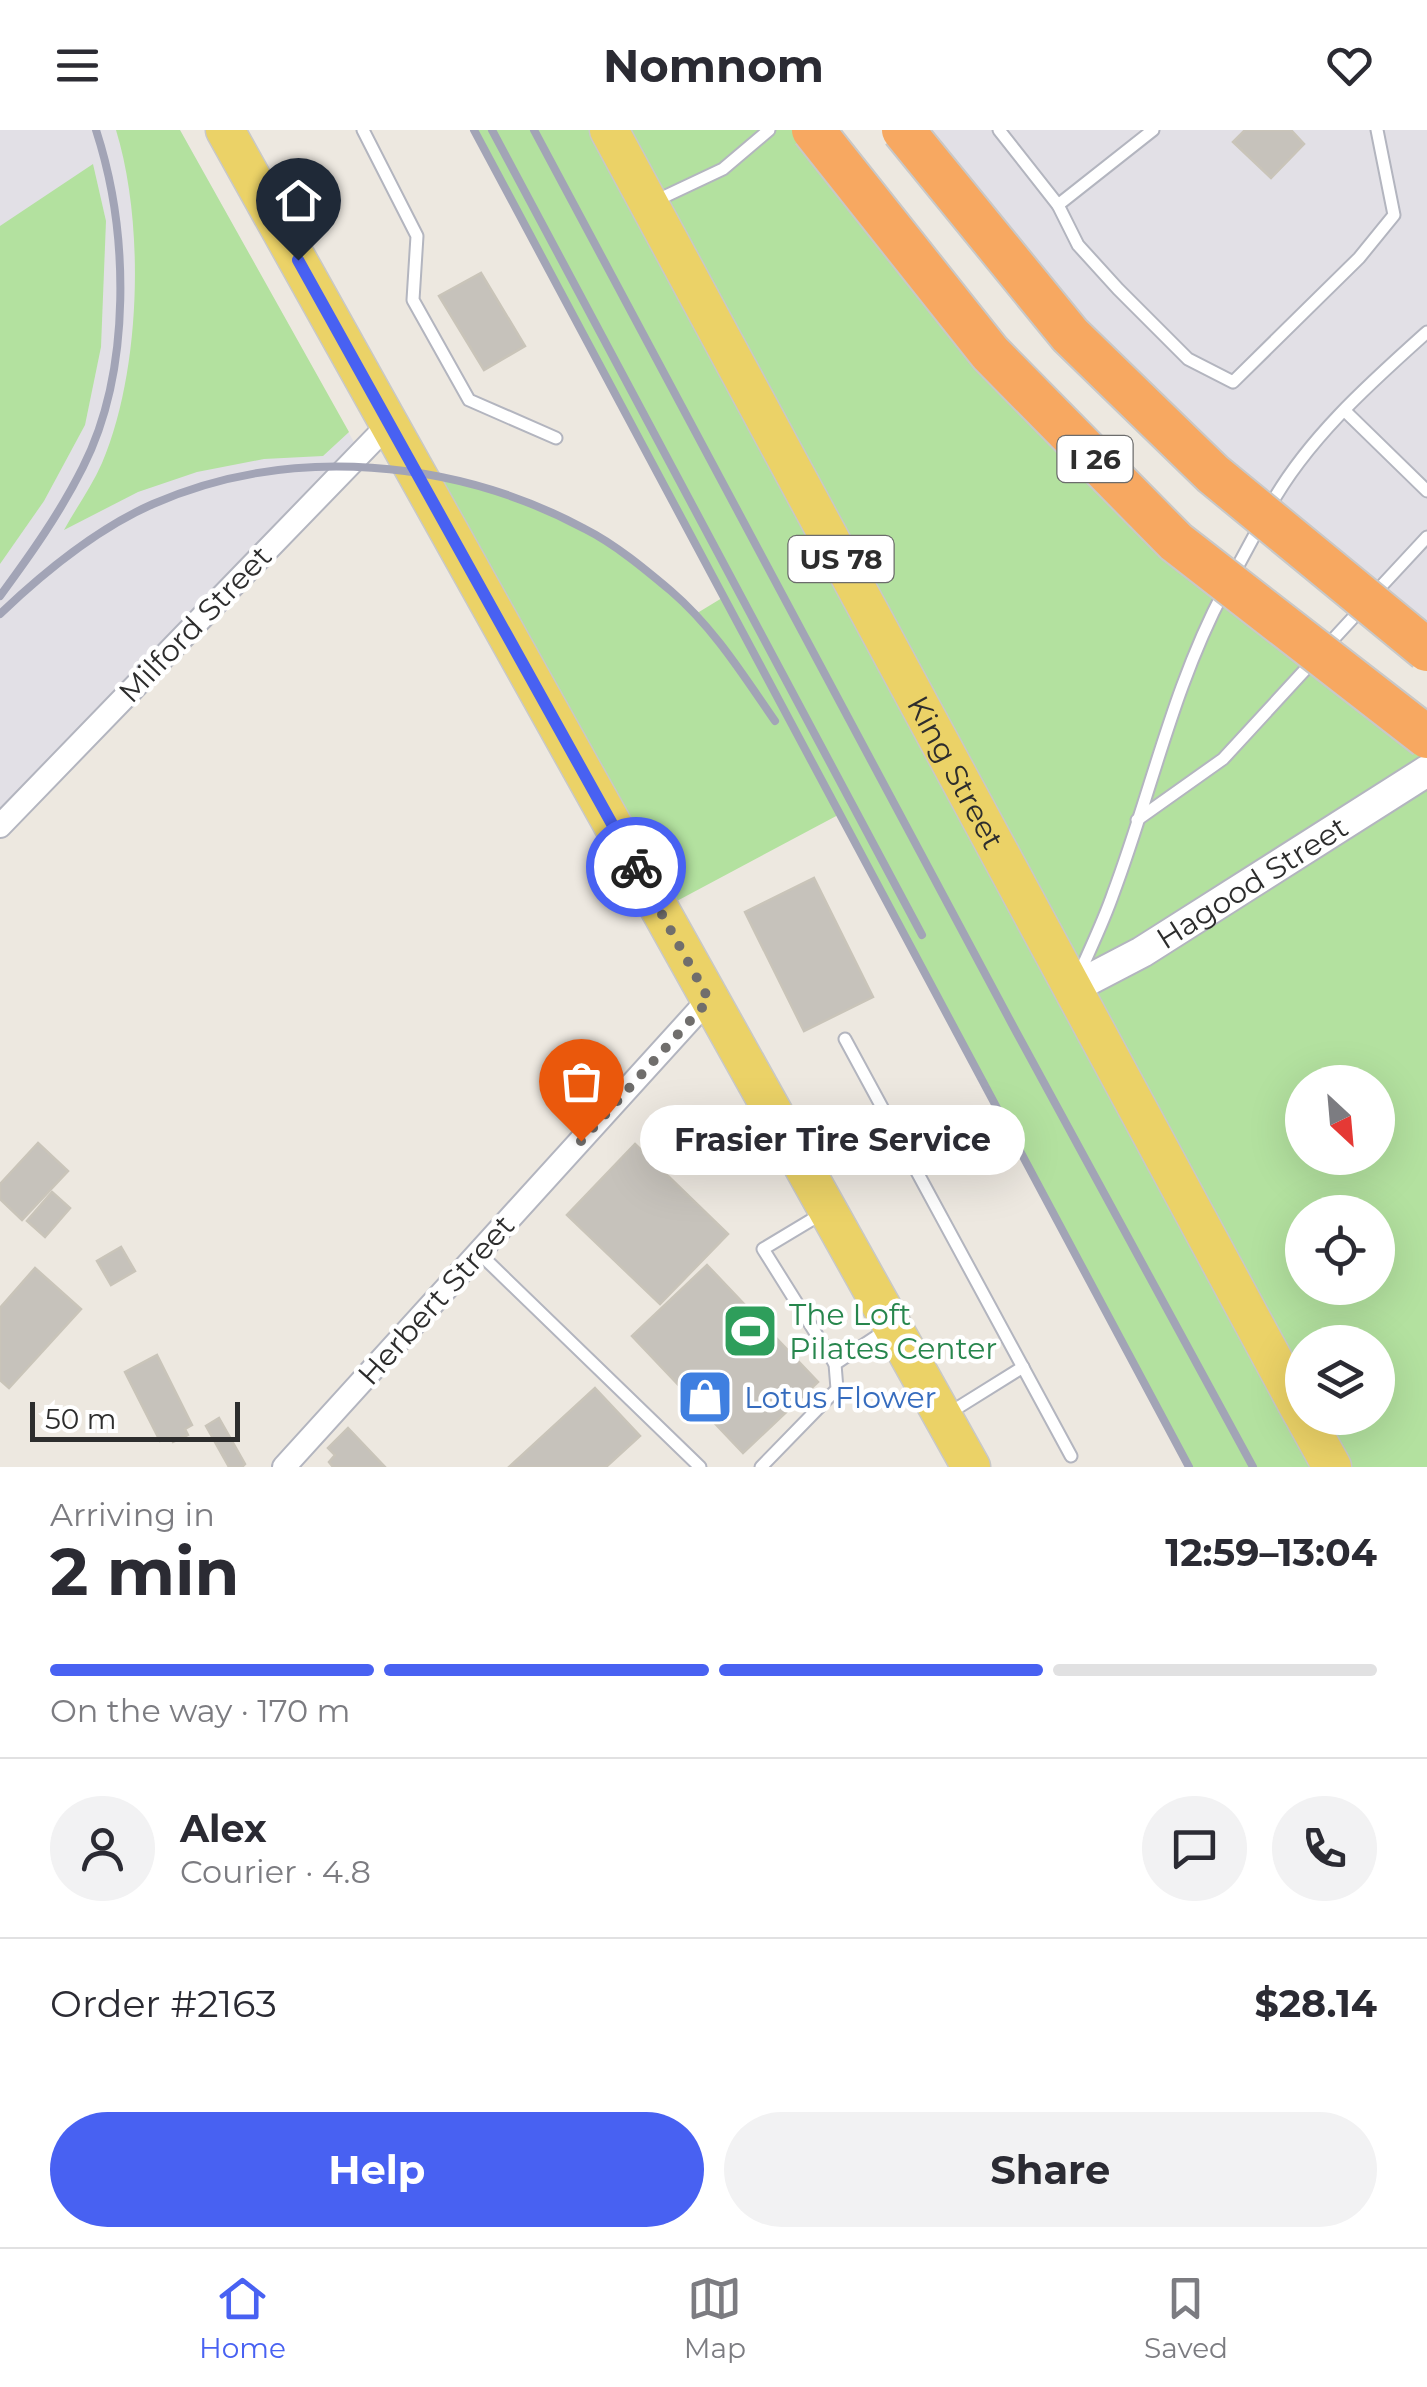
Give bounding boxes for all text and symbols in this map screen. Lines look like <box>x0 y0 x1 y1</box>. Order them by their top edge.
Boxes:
icon: menu <box>50 38 105 93</box>
text: Nomnom <box>603 38 824 93</box>
icon: heart <box>1322 38 1377 93</box>
pin <box>256 158 341 261</box>
icon: home <box>271 173 326 228</box>
road number: I 26 <box>1058 436 1132 482</box>
road number: US 78 <box>788 536 894 582</box>
street label: Milford Street <box>111 538 279 710</box>
street label: King Street <box>900 689 1012 855</box>
street label: Hagood Street <box>1149 808 1354 957</box>
courier <box>586 817 686 917</box>
icon: bike <box>609 840 664 895</box>
pin <box>539 1039 624 1142</box>
icon: bag <box>554 1054 609 1109</box>
north arrow <box>1285 1065 1395 1175</box>
map controls <box>1285 1065 1395 1435</box>
callout: Frasier Tire Service <box>641 1106 1026 1176</box>
text: Frasier Tire Service <box>674 1120 991 1159</box>
button: locate <box>1285 1195 1395 1305</box>
street label: Herbert Street <box>350 1207 522 1393</box>
place label: The Loft Pilates Center <box>789 1296 997 1367</box>
sports icon: The Loft Pilates Center <box>720 1301 780 1361</box>
button: layers <box>1285 1325 1395 1435</box>
shop icon: Lotus Flower <box>675 1367 735 1427</box>
place label: Lotus Flower <box>744 1379 937 1416</box>
scale bar <box>30 1397 240 1442</box>
text: 50 m <box>45 1402 116 1436</box>
text: Arriving in <box>50 1495 215 1534</box>
text: 12:59–13:04 <box>1165 1529 1377 1576</box>
text: 2 min <box>50 1532 239 1611</box>
text: On the way · 170 m <box>50 1691 350 1730</box>
button: person <box>50 1796 155 1901</box>
button: chat <box>1142 1796 1247 1901</box>
button: phone <box>1272 1796 1377 1901</box>
text: Alex <box>180 1805 267 1852</box>
text: Courier · 4.8 <box>180 1852 371 1891</box>
text: Order #2163 <box>50 1980 277 2027</box>
text: $28.14 <box>1254 1980 1377 2027</box>
button: Help <box>50 2112 704 2227</box>
button: Share <box>724 2112 1377 2227</box>
tab: Home <box>199 2271 286 2365</box>
tab: Map <box>684 2271 746 2365</box>
tab: Saved <box>1144 2271 1228 2365</box>

